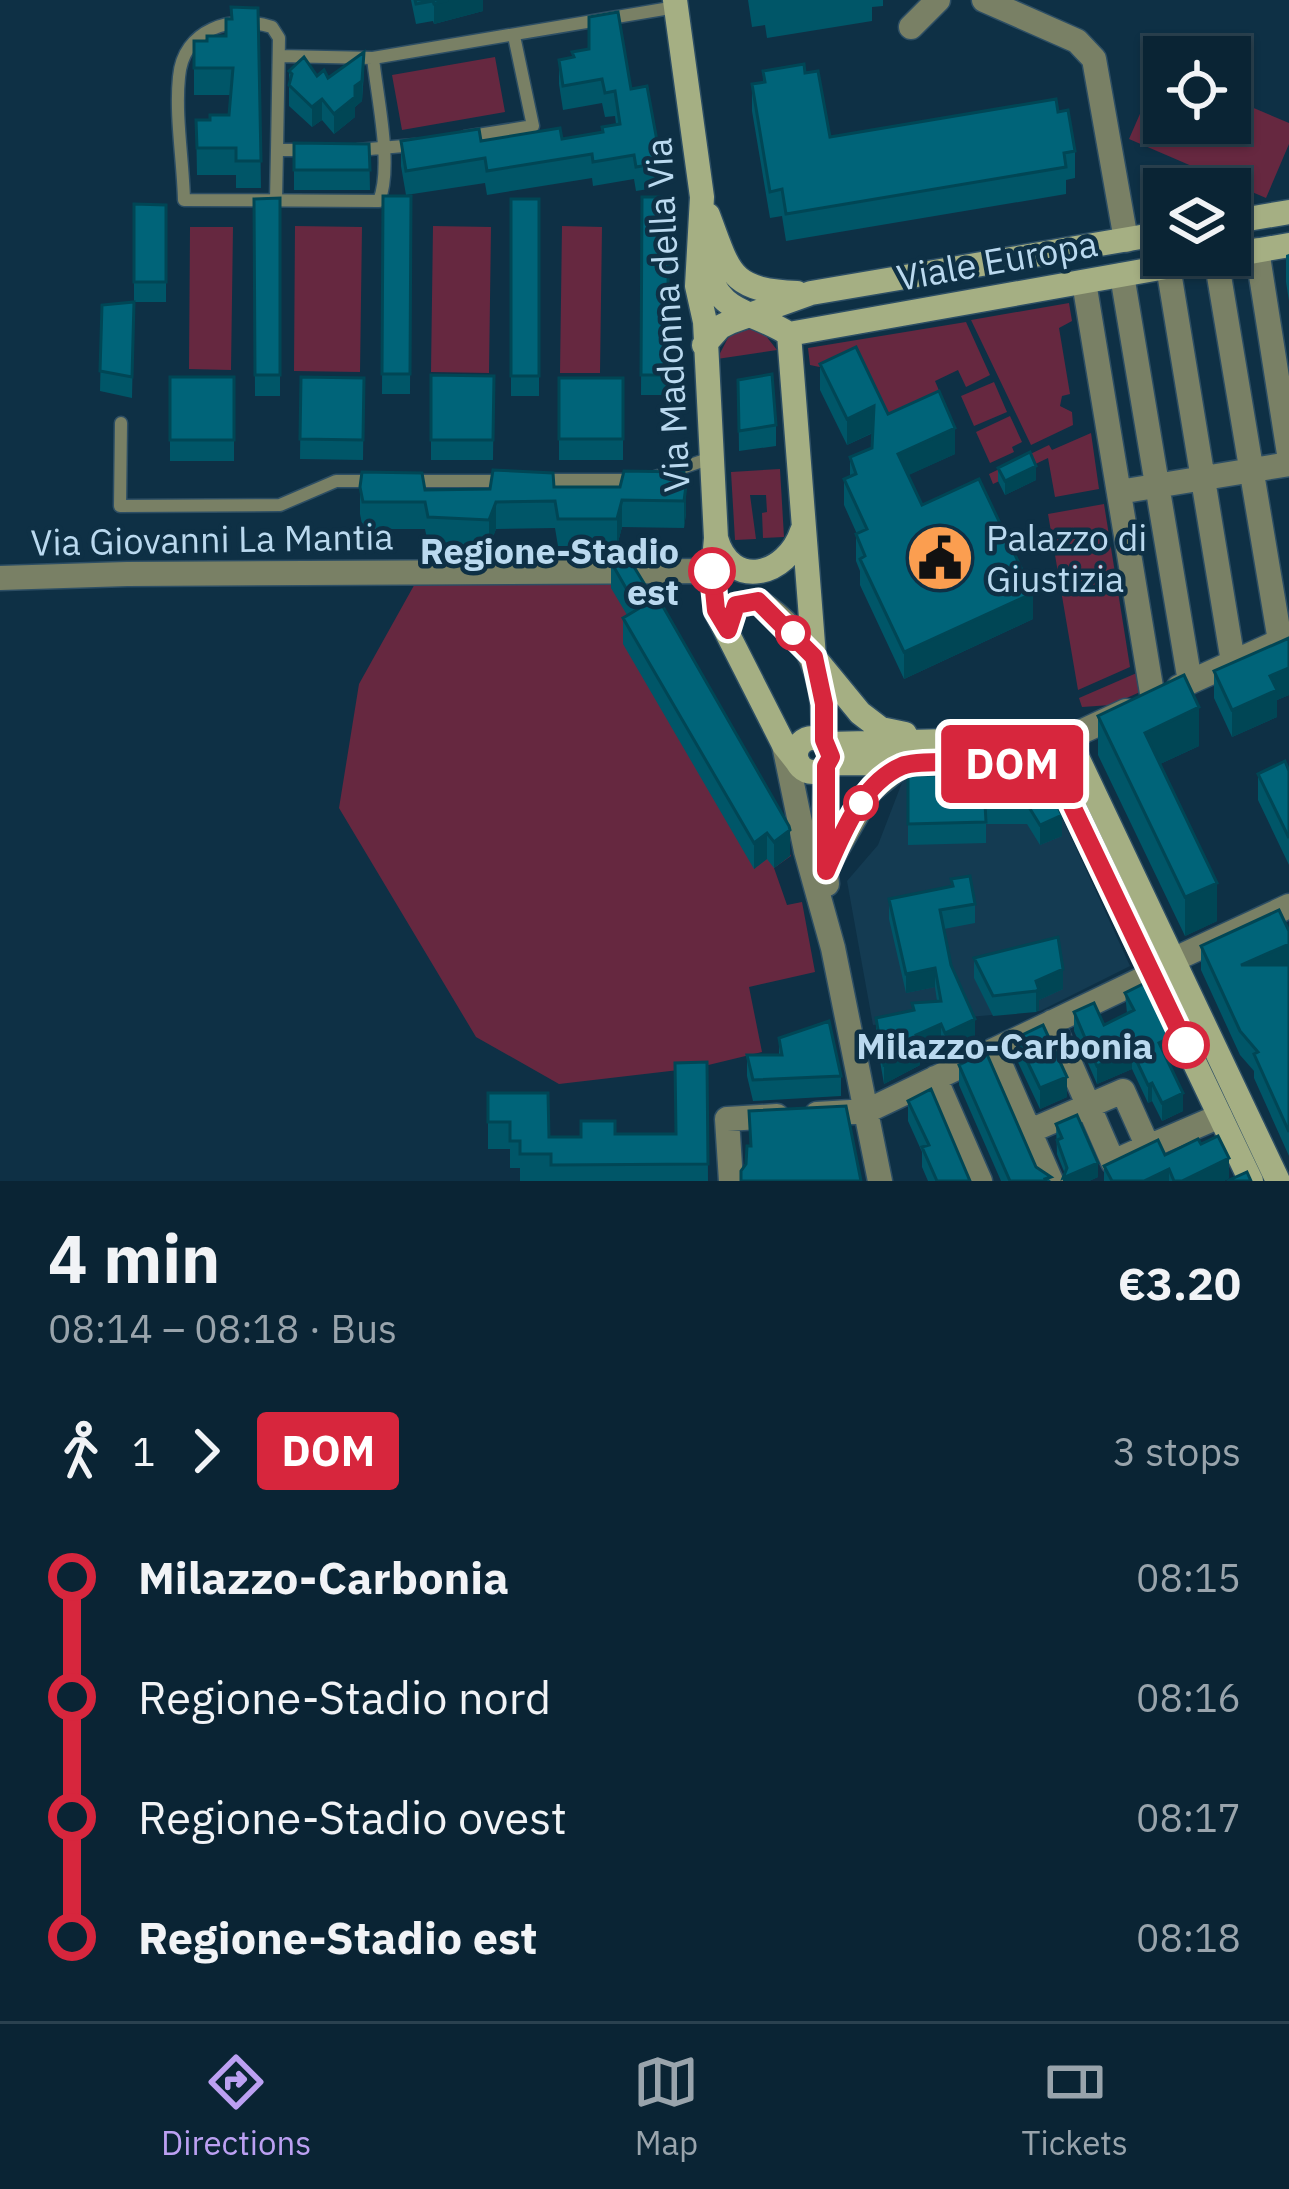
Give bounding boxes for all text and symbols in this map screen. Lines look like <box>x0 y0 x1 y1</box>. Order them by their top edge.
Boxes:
map controls <box>1143 36 1251 276</box>
button: locate <box>1143 36 1251 144</box>
street label: Via Madonna della Via <box>634 137 700 493</box>
button: layers <box>1143 168 1251 276</box>
street label: Viale Europa <box>893 219 1101 301</box>
street label: Via Giovanni La Mantia <box>30 512 394 566</box>
place label: Palazzo di Giustizia <box>986 514 1147 602</box>
public building icon: Palazzo di Giustizia <box>905 523 975 593</box>
place label: Regione-Stadio est <box>420 527 679 615</box>
marker: Regione-Stadio est <box>690 549 734 593</box>
unlabelled marker <box>777 617 809 649</box>
line badge: DOM <box>943 725 1081 803</box>
text: DOM <box>965 736 1059 791</box>
unlabelled marker <box>845 787 877 819</box>
place label: Milazzo-Carbonia <box>856 1022 1153 1069</box>
marker: Milazzo-Carbonia <box>1164 1023 1208 1067</box>
text: 4 min <box>48 1215 220 1301</box>
text: €3.20 <box>1118 1254 1241 1312</box>
text: 08:14 – 08:18 · Bus <box>48 1303 397 1354</box>
icon: walk <box>48 1418 114 1484</box>
icon: forward <box>173 1418 239 1484</box>
text: DOM <box>281 1423 375 1478</box>
text: 1 <box>132 1426 155 1477</box>
text: 3 stops <box>1113 1426 1241 1477</box>
text: Milazzo-Carbonia <box>138 1548 509 1606</box>
text: 08:15 <box>1136 1552 1241 1603</box>
text: Regione-Stadio nord <box>138 1668 551 1726</box>
text: 08:16 <box>1136 1672 1241 1723</box>
text: Regione-Stadio ovest <box>138 1788 567 1846</box>
text: 08:17 <box>1136 1792 1241 1843</box>
text: Regione-Stadio est <box>138 1908 538 1966</box>
text: 08:18 <box>1136 1912 1241 1963</box>
tab: Directions <box>161 2049 311 2164</box>
tab: Map <box>633 2049 699 2164</box>
tab: Tickets <box>1022 2049 1128 2164</box>

